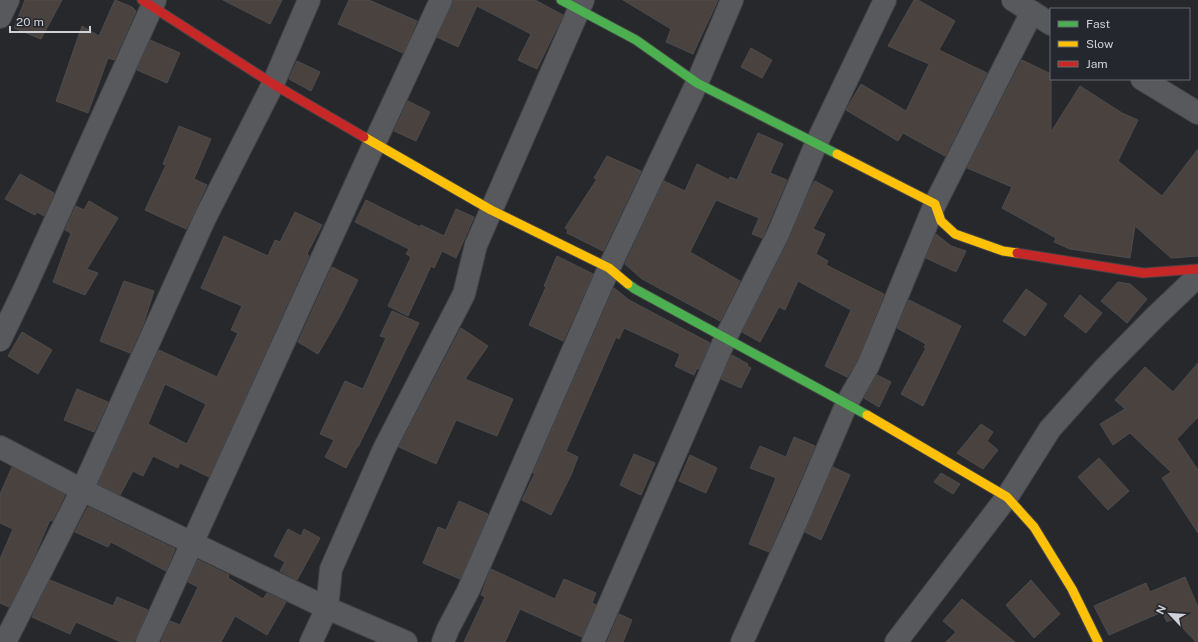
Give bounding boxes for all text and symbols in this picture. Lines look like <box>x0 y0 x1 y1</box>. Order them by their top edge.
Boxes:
scale bar <box>10 8 90 34</box>
legend <box>1050 8 1190 80</box>
text: 20 m <box>16 15 44 29</box>
text: Fast <box>1086 17 1111 31</box>
text: Slow <box>1086 37 1114 51</box>
text: Jam <box>1086 57 1108 71</box>
north arrow <box>1150 594 1190 634</box>
text: N <box>1154 603 1168 616</box>

